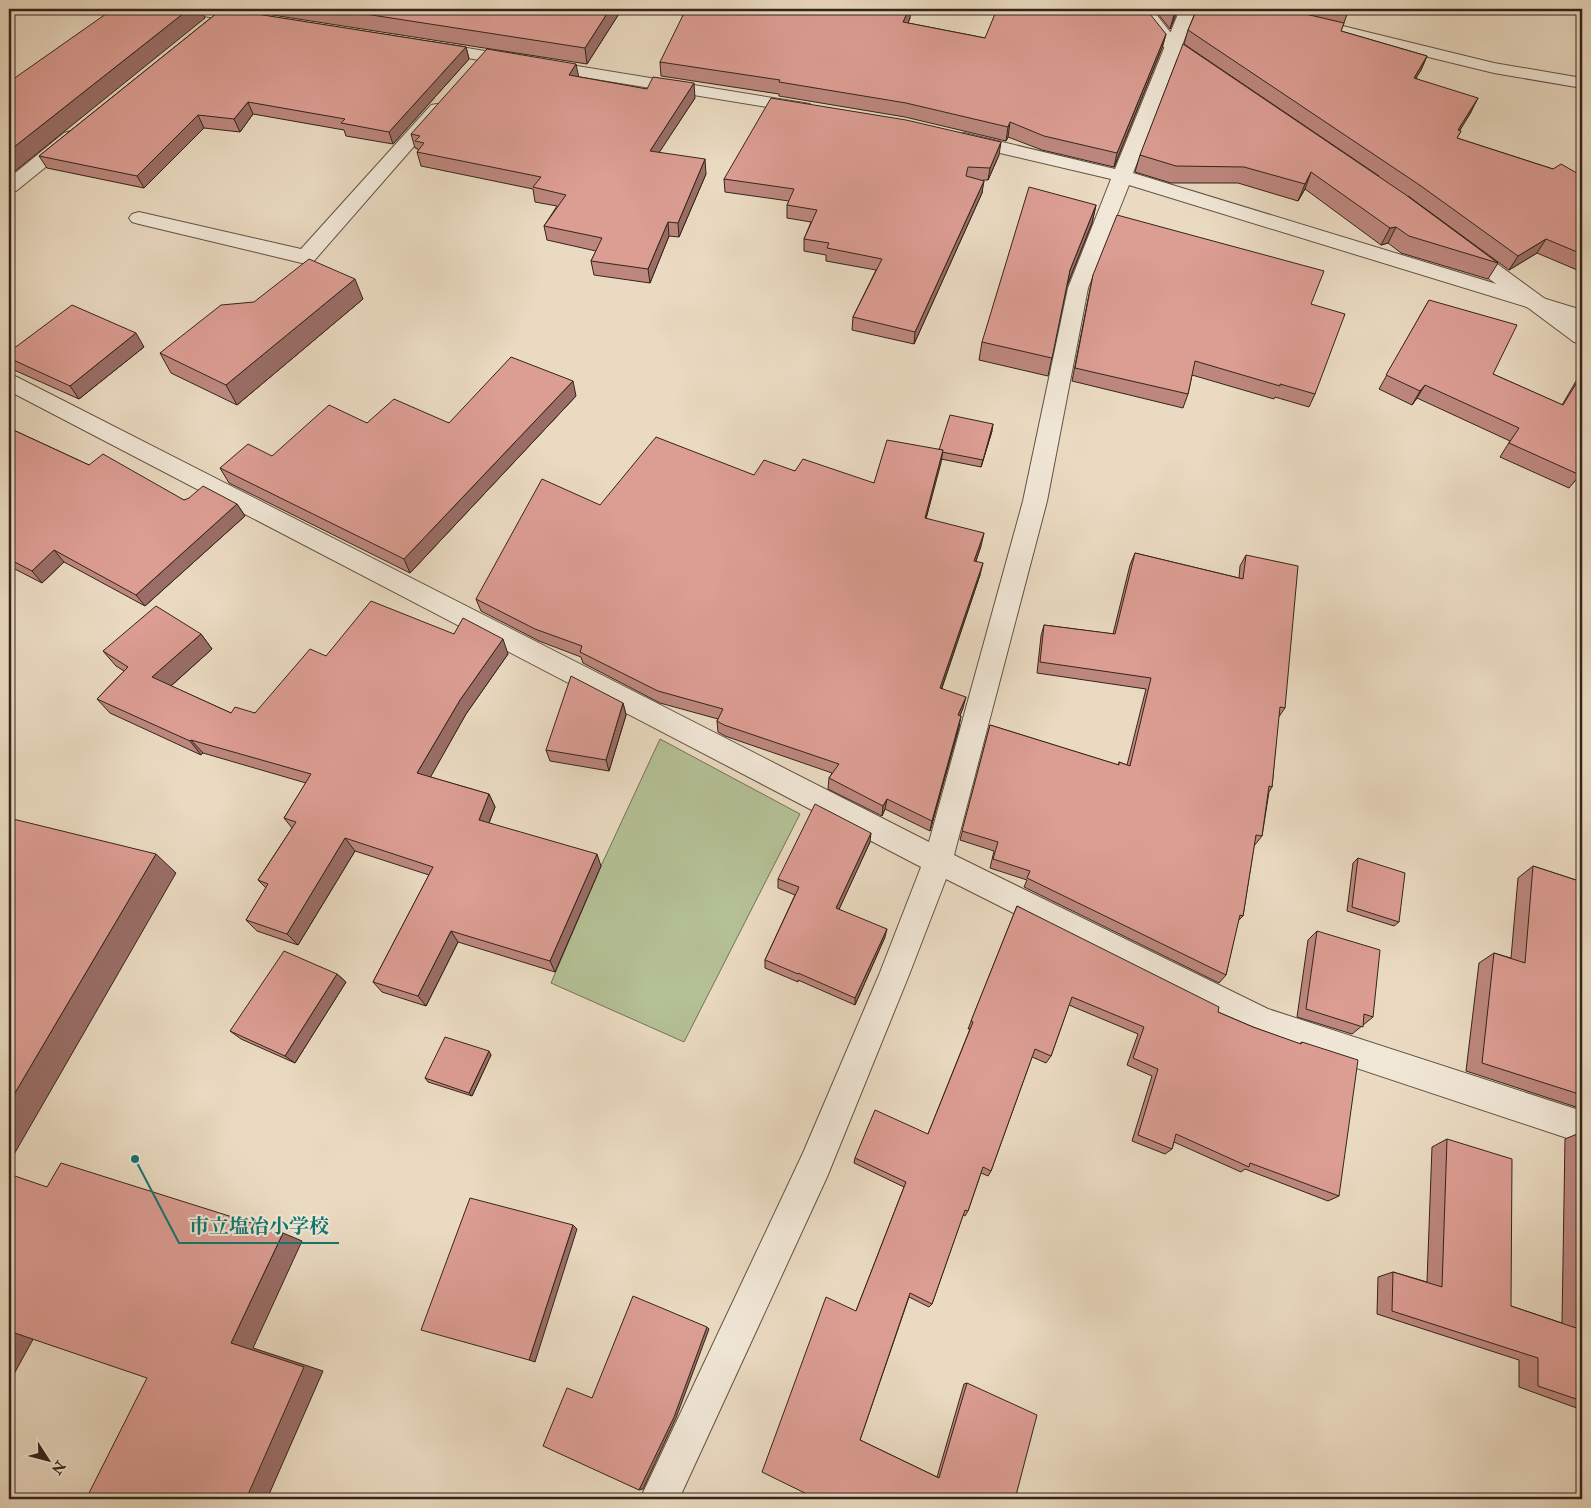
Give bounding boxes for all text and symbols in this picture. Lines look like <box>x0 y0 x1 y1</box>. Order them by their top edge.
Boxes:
callout: 市立塩冶小学校 <box>179 1208 339 1243</box>
text: 市立塩冶小学校 <box>189 1214 329 1239</box>
north arrow <box>22 1436 72 1486</box>
text: N <box>47 1456 69 1478</box>

